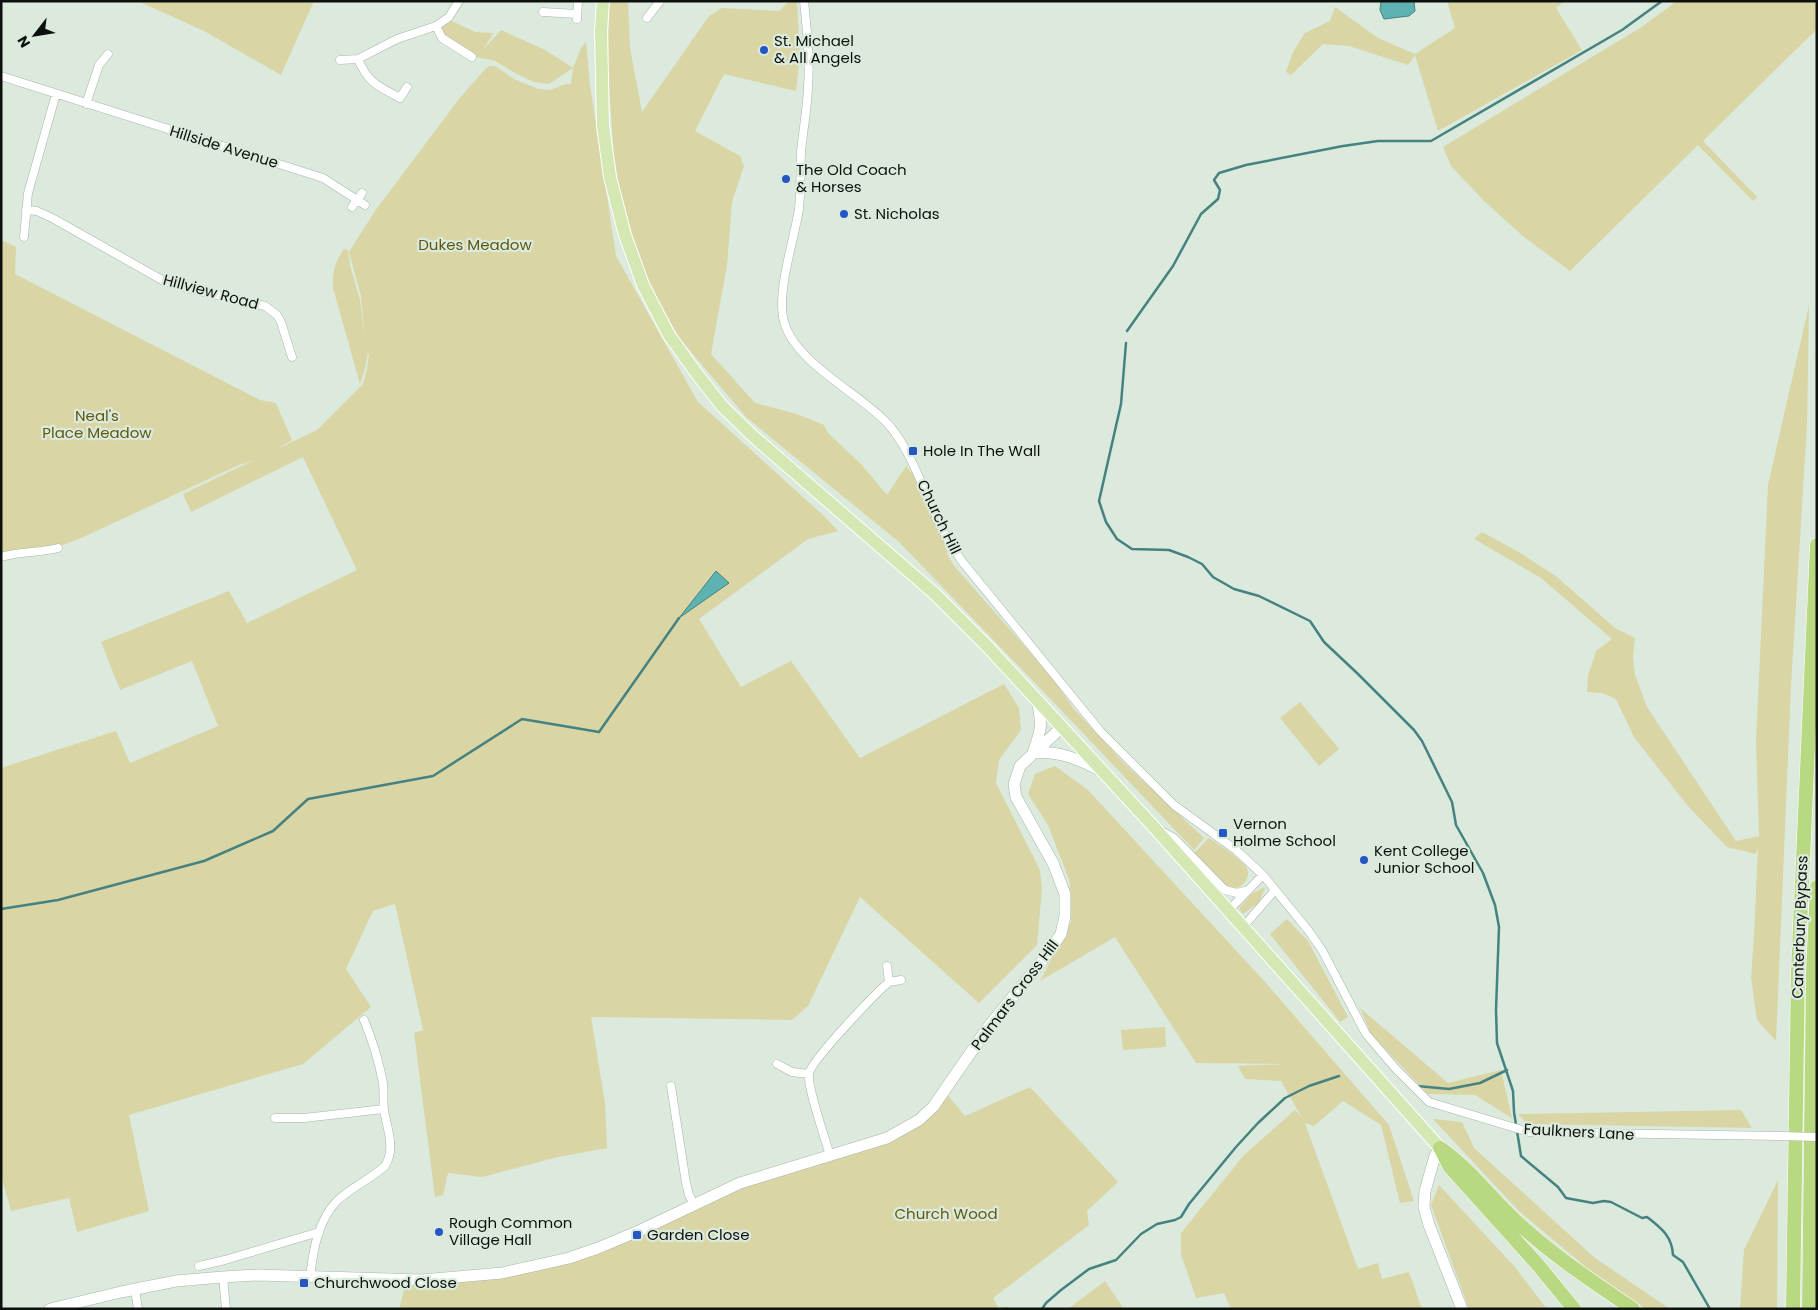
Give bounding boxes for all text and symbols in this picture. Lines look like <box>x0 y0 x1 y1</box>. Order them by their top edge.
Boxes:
north arrow <box>10 10 60 60</box>
place label: St. Michael & All Angels <box>774 30 861 68</box>
text: N <box>13 32 35 51</box>
marker: St. Michael & All Angels <box>758 44 770 56</box>
street label: Hillside Avenue <box>167 120 281 173</box>
place label: The Old Coach & Horses <box>796 159 907 197</box>
marker: The Old Coach & Horses <box>780 173 792 185</box>
place label: St. Nicholas <box>854 203 940 224</box>
marker: St. Nicholas <box>838 208 850 220</box>
park label: Dukes Meadow <box>418 234 532 255</box>
street label: Hillview Road <box>161 269 261 314</box>
park label: Neal's Place Meadow <box>42 405 152 443</box>
place label: Hole In The Wall <box>923 440 1040 461</box>
marker: Hole In The Wall <box>907 445 919 457</box>
street label: Church Hill <box>912 476 967 558</box>
place label: Vernon Holme School <box>1233 813 1336 851</box>
marker: Vernon Holme School <box>1217 827 1229 839</box>
place label: Kent College Junior School <box>1374 840 1474 878</box>
marker: Kent College Junior School <box>1358 854 1370 866</box>
street label: Canterbury Bypass <box>1787 855 1812 999</box>
street label: Palmars Cross Hill <box>966 935 1063 1054</box>
street label: Faulkners Lane <box>1523 1118 1635 1145</box>
park label: Church Wood <box>894 1203 998 1224</box>
place label: Rough Common Village Hall <box>449 1212 572 1250</box>
place label: Garden Close <box>647 1224 749 1245</box>
marker: Rough Common Village Hall <box>433 1226 445 1238</box>
marker: Garden Close <box>631 1229 643 1241</box>
place label: Churchwood Close <box>314 1272 457 1293</box>
marker: Churchwood Close <box>298 1277 310 1289</box>

